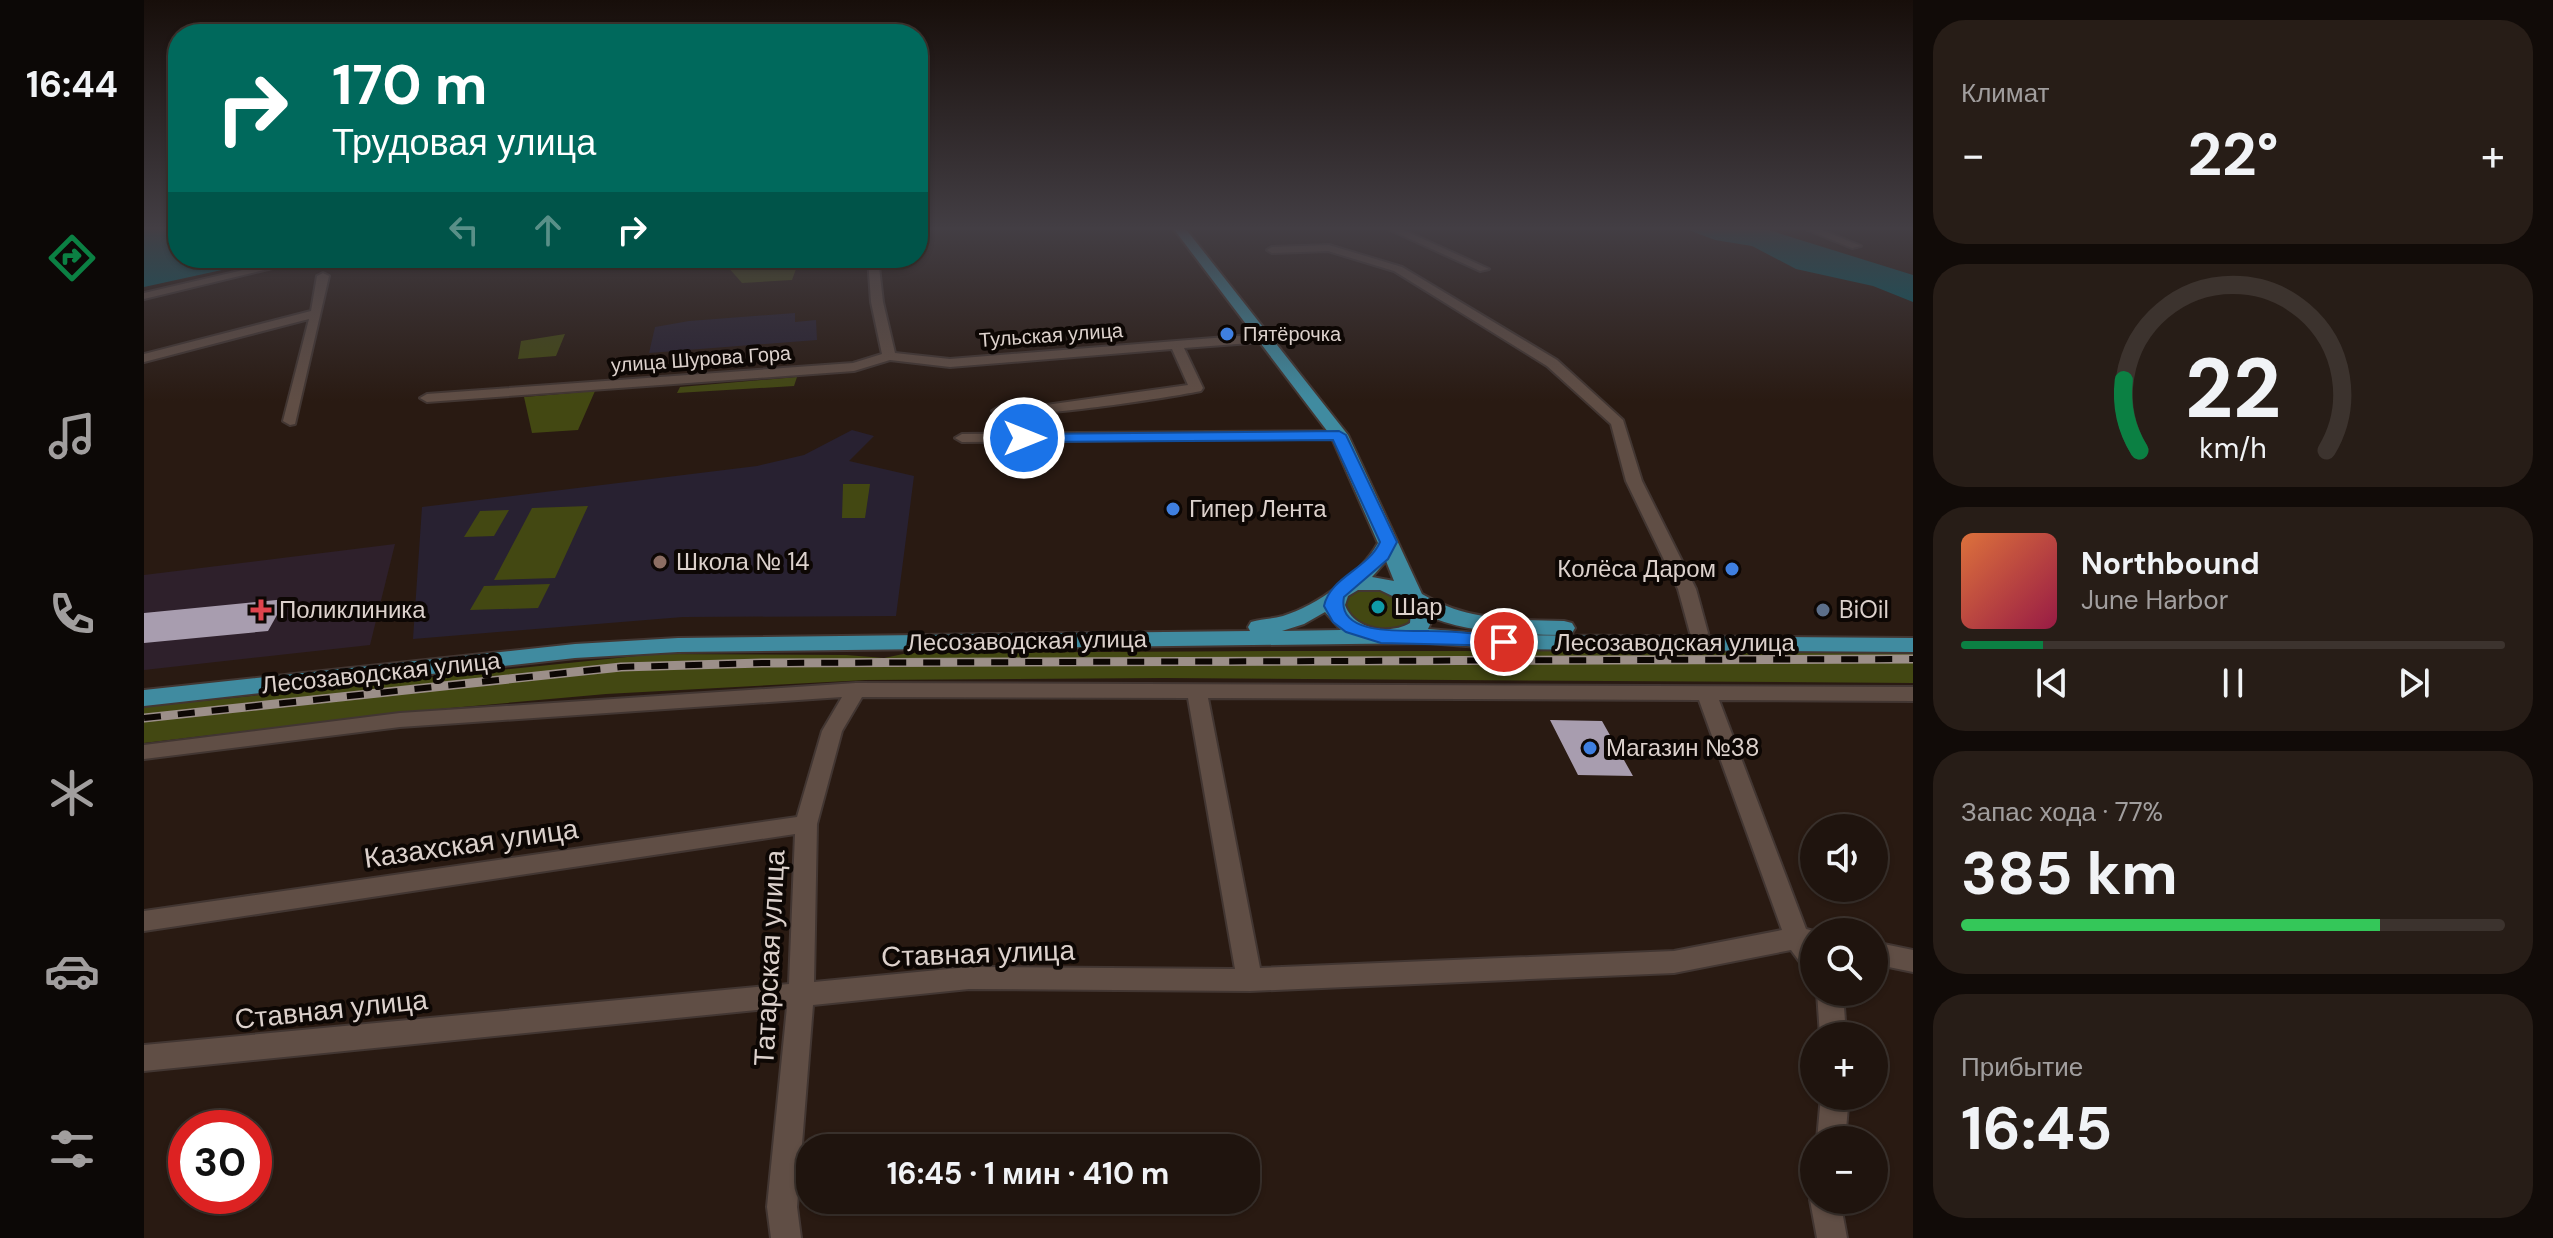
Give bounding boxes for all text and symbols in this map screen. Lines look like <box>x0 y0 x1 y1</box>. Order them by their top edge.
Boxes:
text: 170 m <box>332 48 487 121</box>
icon: right <box>200 56 304 160</box>
text: 16:44 <box>26 61 118 108</box>
text: Климат <box>1961 76 2050 110</box>
text: 22° <box>2187 115 2279 194</box>
text: Трудовая улица <box>332 119 596 166</box>
text: − <box>1961 126 1985 184</box>
text: + <box>2481 126 2505 184</box>
icon: left <box>442 208 486 252</box>
icon: ahead <box>526 208 570 252</box>
icon: right <box>610 208 654 252</box>
icon: directions <box>44 230 100 286</box>
street label: Тульская улица <box>978 317 1125 353</box>
place label: Пятёрочка <box>1243 321 1342 347</box>
marker: Пятёрочка <box>1218 325 1236 343</box>
text: 22 <box>2185 334 2281 443</box>
street label: улица Шурова Гора <box>610 340 793 378</box>
position arrow <box>982 396 1066 480</box>
icon: music <box>44 408 100 464</box>
text: km/h <box>2199 431 2267 468</box>
place label: Гипер Лента <box>1189 493 1327 524</box>
marker: Гипер Лента <box>1164 500 1182 518</box>
text: Northbound <box>2081 544 2260 583</box>
place label: Школа № 14 <box>676 546 810 577</box>
marker: Школа № 14 <box>651 553 669 571</box>
place label: Колёса Даром <box>1557 553 1716 584</box>
marker: Колёса Даром <box>1723 560 1741 578</box>
text: June Harbor <box>2081 583 2228 617</box>
icon: phone <box>44 586 100 642</box>
place label: Шар <box>1394 591 1443 622</box>
place label: Поликлиника <box>279 594 426 625</box>
place label: BiOil <box>1839 594 1889 625</box>
marker: Шар <box>1369 598 1387 616</box>
marker: Поликлиника <box>250 599 272 621</box>
marker: BiOil <box>1814 601 1832 619</box>
pin <box>1470 608 1538 676</box>
icon: arrive <box>1482 620 1526 664</box>
street label: Лесозаводская улица <box>907 623 1148 658</box>
street label: Лесозаводская улица <box>1555 627 1796 658</box>
street label: Лесозаводская улица <box>260 644 502 700</box>
icon: previous <box>2030 661 2074 705</box>
icon: pause <box>2211 661 2255 705</box>
icon: next <box>2392 661 2436 705</box>
place label: Магазин №38 <box>1606 732 1759 763</box>
marker: Магазин №38 <box>1581 739 1599 757</box>
icon: climate <box>44 765 100 821</box>
text: Запас хода · 77% <box>1961 795 2163 829</box>
street label: Казахская улица <box>362 810 581 877</box>
map controls <box>1800 814 1888 1214</box>
button: sound <box>1800 814 1888 902</box>
text: 385 km <box>1961 834 2178 913</box>
street label: Татарская улица <box>745 849 794 1067</box>
button: search <box>1800 918 1888 1006</box>
street label: Ставная улица <box>881 932 1076 975</box>
icon: car <box>44 943 100 999</box>
street label: Ставная улица <box>233 981 430 1038</box>
button: + <box>1800 1022 1888 1110</box>
text: Прибытие <box>1961 1050 2083 1084</box>
text: 16:45 <box>1961 1089 2112 1168</box>
speed limit sign: 30 <box>168 1110 272 1214</box>
icon: filters <box>44 1121 100 1177</box>
button: − <box>1800 1126 1888 1214</box>
text: 16:45 · 1 мин · 410 m <box>887 1154 1169 1193</box>

